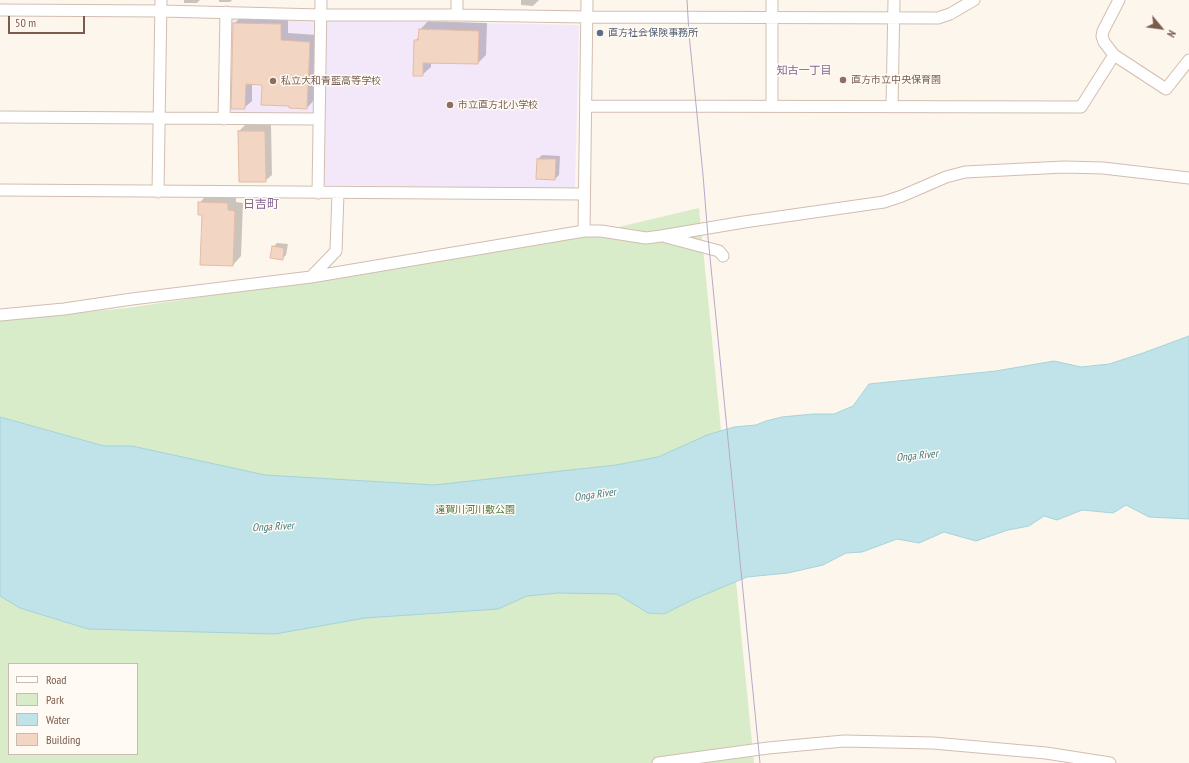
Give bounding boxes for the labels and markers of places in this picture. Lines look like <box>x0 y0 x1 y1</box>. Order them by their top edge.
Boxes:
place label: 直方社会保険事務所 <box>608 27 698 39</box>
marker: 直方社会保険事務所 <box>595 28 605 38</box>
place label: 直方市立中央保育園 <box>851 74 941 86</box>
place label: 私立大和青藍高等学校 <box>281 75 381 87</box>
marker: 直方市立中央保育園 <box>838 75 848 85</box>
marker: 私立大和青藍高等学校 <box>268 76 278 86</box>
place label: 市立直方北小学校 <box>458 99 538 111</box>
marker: 市立直方北小学校 <box>445 100 455 110</box>

